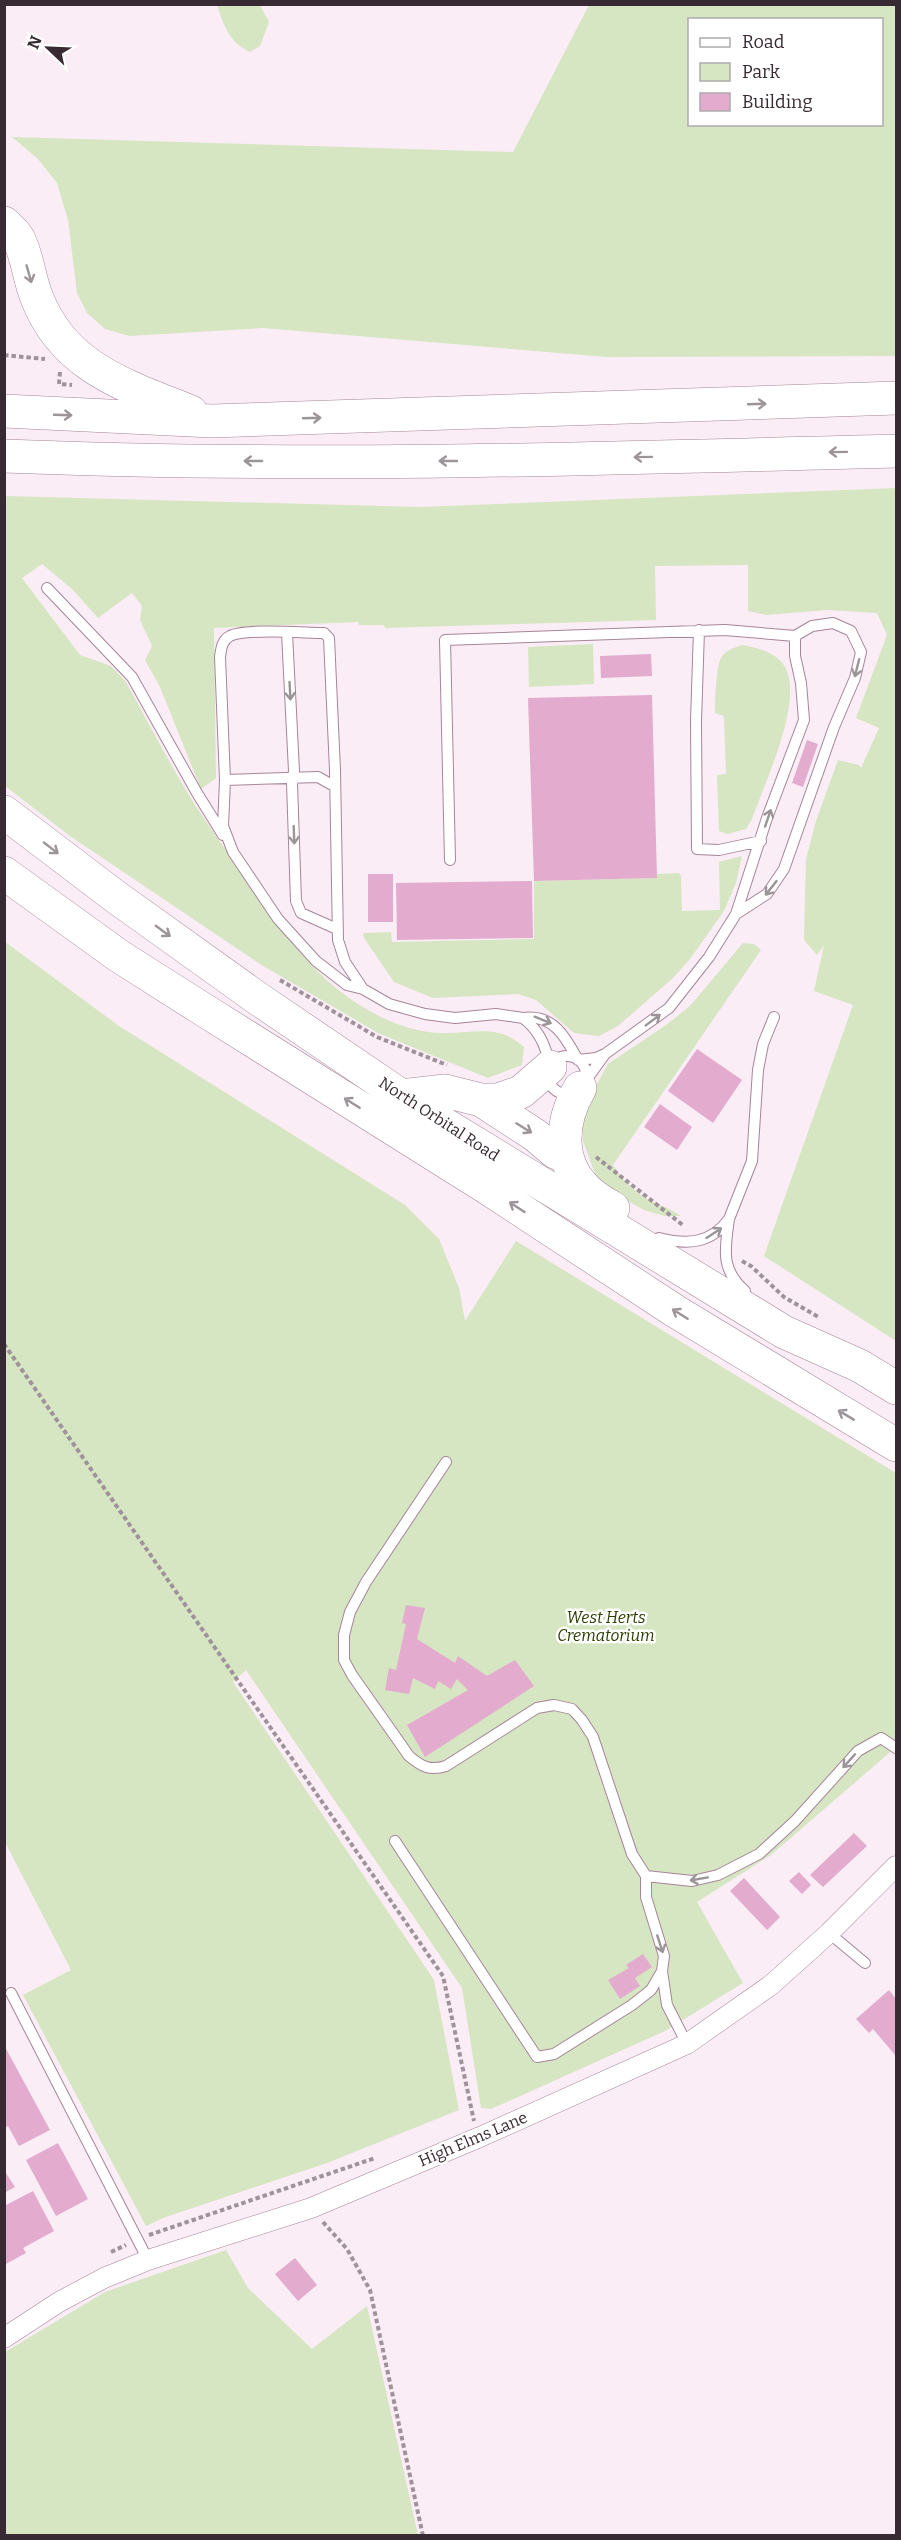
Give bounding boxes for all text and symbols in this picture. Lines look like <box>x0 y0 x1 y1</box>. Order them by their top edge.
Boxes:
north arrow <box>18 18 78 78</box>
legend <box>688 18 883 126</box>
text: Road <box>742 31 785 53</box>
text: N <box>23 33 46 52</box>
text: Park <box>742 61 781 83</box>
text: Building <box>742 91 813 113</box>
one-way arrow <box>24 264 35 283</box>
one-way arrow <box>746 398 766 409</box>
one-way arrow <box>52 409 72 420</box>
one-way arrow <box>302 413 322 424</box>
one-way arrow <box>829 447 849 458</box>
one-way arrow <box>634 452 654 463</box>
one-way arrow <box>244 455 264 467</box>
one-way arrow <box>439 455 459 467</box>
one-way arrow <box>851 659 863 678</box>
one-way arrow <box>285 681 296 701</box>
one-way arrow <box>763 809 774 828</box>
one-way arrow <box>288 824 300 844</box>
one-way arrow <box>43 841 59 854</box>
one-way arrow <box>764 880 777 896</box>
one-way arrow <box>155 925 171 937</box>
one-way arrow <box>644 1013 660 1026</box>
one-way arrow <box>533 1015 551 1026</box>
street label: North Orbital Road <box>375 1073 503 1165</box>
one-way arrow <box>344 1097 361 1109</box>
one-way arrow <box>515 1123 532 1135</box>
one-way arrow <box>509 1201 525 1213</box>
one-way arrow <box>706 1227 723 1240</box>
one-way arrow <box>672 1308 689 1320</box>
one-way arrow <box>838 1409 855 1421</box>
park label: West Herts Crematorium <box>557 1608 655 1645</box>
one-way arrow <box>842 1753 856 1768</box>
one-way arrow <box>690 1874 709 1885</box>
one-way arrow <box>656 1934 667 1953</box>
street label: High Elms Lane <box>416 2108 530 2170</box>

